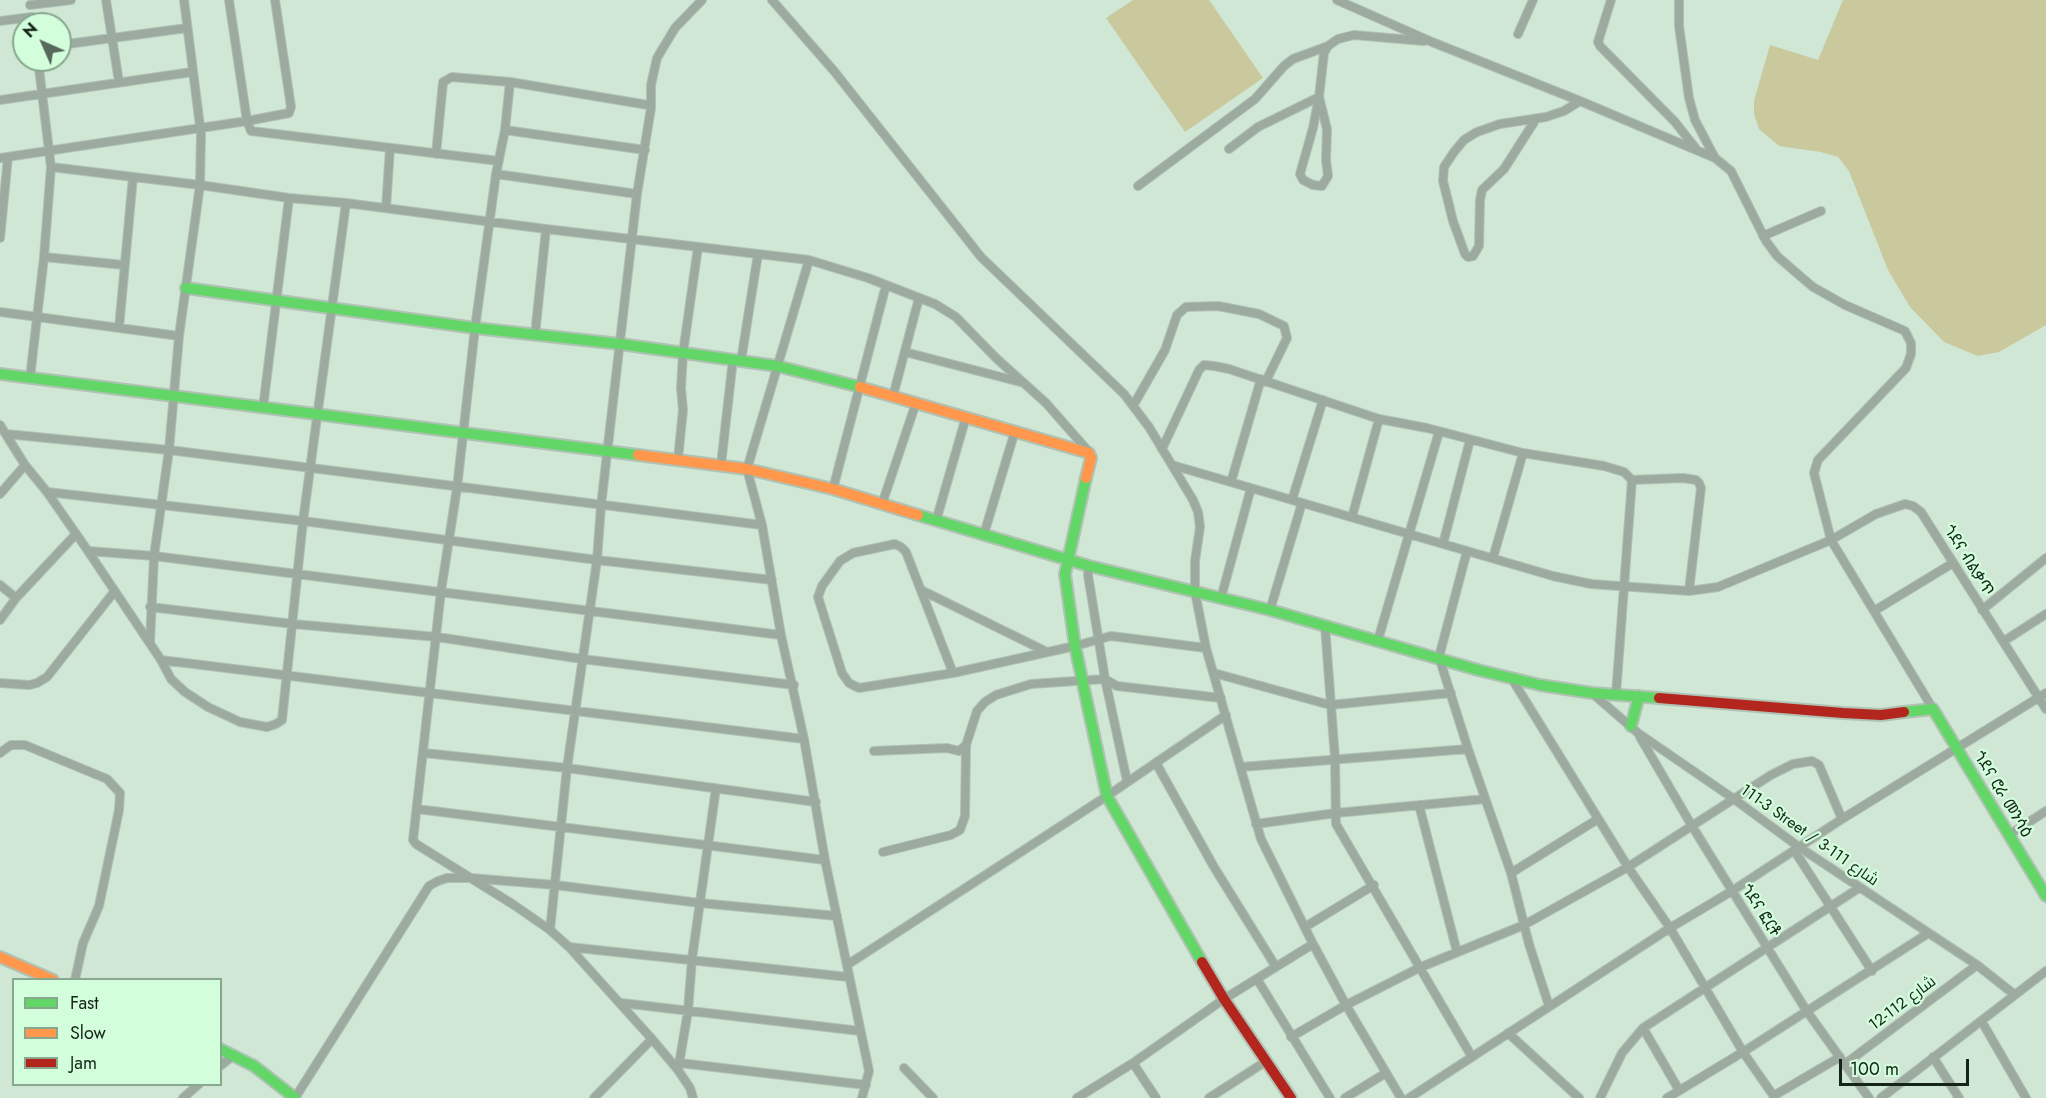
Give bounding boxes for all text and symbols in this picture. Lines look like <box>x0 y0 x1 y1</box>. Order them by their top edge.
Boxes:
north arrow <box>12 12 72 72</box>
text: N <box>18 18 43 43</box>
street label: ጎደና ብልቃጥ <box>1939 522 1997 600</box>
street label: ጎደና ሮራ መንሳዕ <box>1969 748 2035 842</box>
street label: 111-3 Street / شارع 111-3 <box>1736 781 1882 891</box>
street label: ጎደና ፎርቶ <box>1736 881 1784 941</box>
street label: شارع 112-12 <box>1866 973 1940 1035</box>
legend <box>12 978 222 1086</box>
text: Fast <box>70 990 99 1016</box>
text: Slow <box>70 1020 106 1046</box>
scale bar <box>1842 1047 1972 1085</box>
text: Jam <box>70 1050 97 1076</box>
text: 100 m <box>1850 1056 1899 1082</box>

